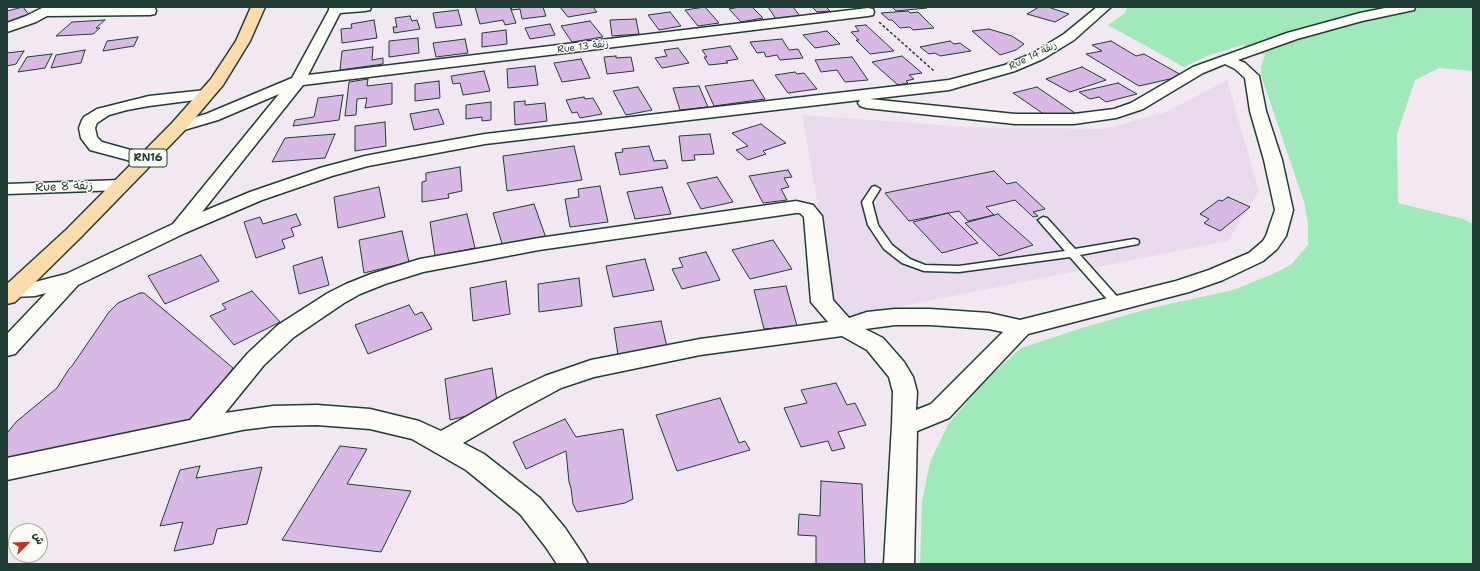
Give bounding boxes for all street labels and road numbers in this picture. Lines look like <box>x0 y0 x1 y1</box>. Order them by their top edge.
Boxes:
street label: Rue 13 زنقة <box>556 38 610 56</box>
street label: Rue 14 زنقة <box>1007 39 1059 73</box>
road number: RN16 <box>129 149 167 167</box>
street label: Rue 8 زنقة <box>35 179 93 195</box>

